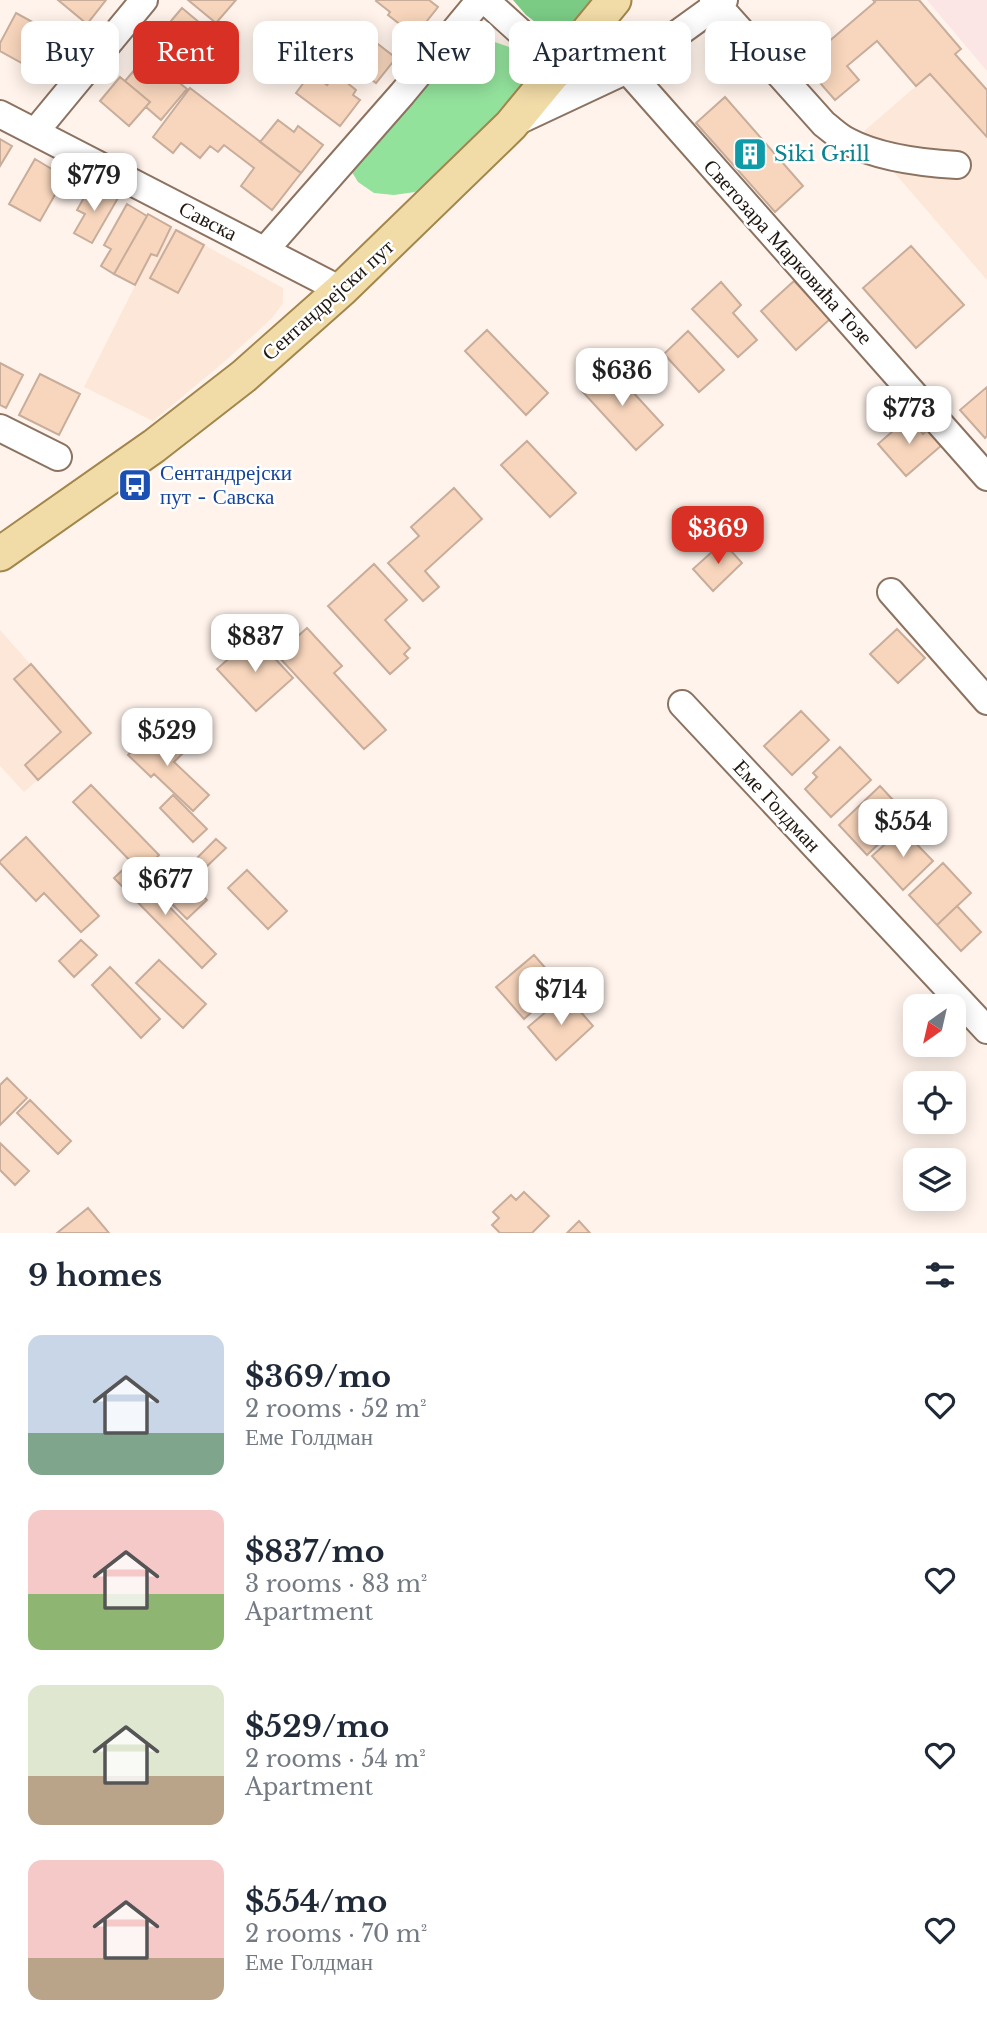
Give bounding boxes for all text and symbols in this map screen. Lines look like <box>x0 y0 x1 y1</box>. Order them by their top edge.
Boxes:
chip: Buy <box>21 21 119 84</box>
chip: Rent <box>133 21 239 84</box>
chip: Filters <box>253 21 378 84</box>
chip: New <box>392 21 495 84</box>
chip: Apartment <box>509 21 691 84</box>
chip: House <box>705 21 831 84</box>
building icon: Siki Grill <box>731 135 769 173</box>
place label: Siki Grill <box>774 141 870 167</box>
pin: $779 <box>53 154 135 213</box>
street label: Светозара Марковића Тозе <box>698 154 878 350</box>
text: $779 <box>67 162 121 190</box>
street label: Савска <box>175 195 242 247</box>
street label: Сентандрејски пут <box>257 234 399 366</box>
pin: $636 <box>581 348 663 408</box>
text: $636 <box>592 357 652 385</box>
pin: $773 <box>868 386 950 446</box>
text: $773 <box>882 395 936 423</box>
place label: Сентандрејски пут - Савска <box>160 460 292 510</box>
bus stop icon: Сентандрејски пут - Савска <box>116 466 154 504</box>
pin: $369 <box>677 506 759 566</box>
text: $369 <box>688 515 748 543</box>
pin: $837 <box>214 614 296 674</box>
text: $837 <box>227 623 283 651</box>
pin: $529 <box>126 708 208 768</box>
text: $529 <box>138 717 196 745</box>
street label: Еме Голдман <box>728 754 826 858</box>
pin: $554 <box>862 800 944 859</box>
text: $554 <box>874 808 932 836</box>
pin: $677 <box>124 858 206 917</box>
text: $677 <box>138 866 192 894</box>
pin: $714 <box>520 968 602 1027</box>
text: $714 <box>535 976 587 1004</box>
north arrow <box>903 994 966 1057</box>
map controls <box>903 994 966 1211</box>
button: locate <box>903 1071 966 1134</box>
button: layers <box>903 1148 966 1211</box>
icon: filters <box>921 1256 959 1294</box>
text: 9 homes <box>28 1257 162 1294</box>
text: $369/mo <box>245 1358 391 1395</box>
icon: home <box>84 1363 168 1447</box>
icon: heart <box>921 1386 959 1424</box>
text: 2 rooms · 52 m² <box>245 1395 427 1423</box>
text: Еме Голдман <box>245 1423 373 1451</box>
text: $837/mo <box>245 1533 385 1570</box>
icon: home <box>84 1538 168 1622</box>
icon: heart <box>921 1561 959 1599</box>
text: 3 rooms · 83 m² <box>245 1570 427 1598</box>
text: Apartment <box>245 1598 373 1626</box>
text: $529/mo <box>245 1708 389 1745</box>
icon: home <box>84 1713 168 1797</box>
icon: heart <box>921 1736 959 1774</box>
text: 2 rooms · 54 m² <box>245 1745 426 1773</box>
text: Apartment <box>245 1773 373 1801</box>
text: $554/mo <box>245 1883 387 1920</box>
icon: home <box>84 1888 168 1972</box>
icon: heart <box>921 1911 959 1949</box>
text: 2 rooms · 70 m² <box>245 1920 427 1948</box>
text: Еме Голдман <box>245 1948 373 1976</box>

